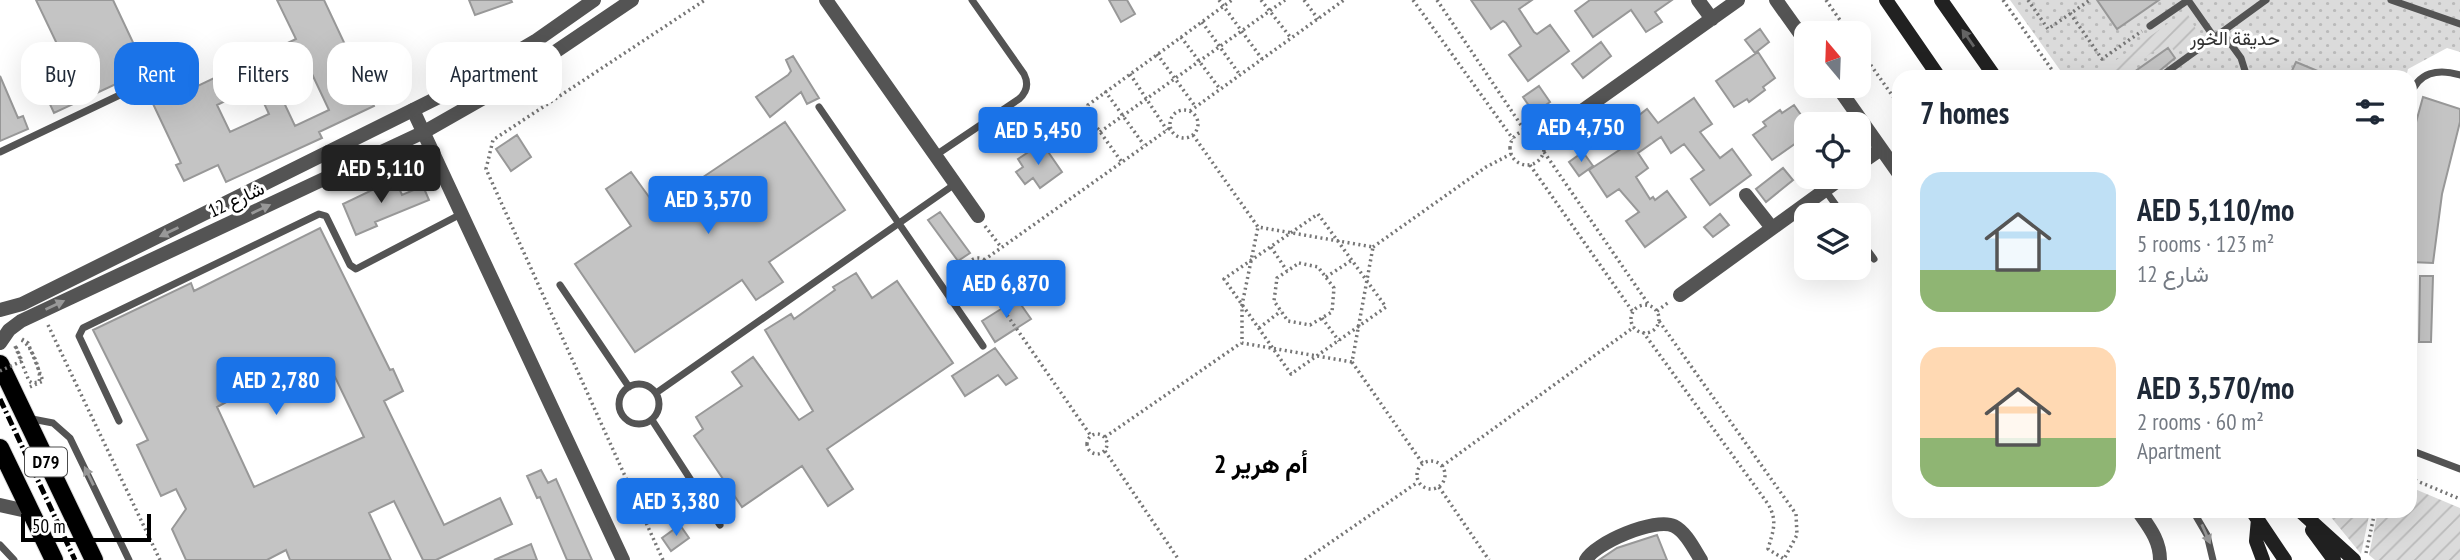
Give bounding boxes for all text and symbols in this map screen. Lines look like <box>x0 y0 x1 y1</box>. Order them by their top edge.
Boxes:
north arrow <box>1794 21 1871 98</box>
map controls <box>1794 21 1871 280</box>
park label: حديقة الخور <box>2189 26 2280 50</box>
one-way arrow <box>1962 29 1975 48</box>
chip: Buy <box>21 42 100 105</box>
chip: Rent <box>114 42 199 105</box>
chip: Filters <box>213 42 313 105</box>
chip: New <box>327 42 412 105</box>
chip: Apartment <box>426 42 562 105</box>
text: 7 homes <box>1920 93 2009 132</box>
icon: filters <box>2351 93 2389 131</box>
pin: AED 4,750 <box>1501 104 1661 164</box>
pin: AED 5,450 <box>958 108 1118 167</box>
text: AED 4,750 <box>1537 112 1625 141</box>
button: locate <box>1794 112 1871 189</box>
text: AED 5,450 <box>994 115 1082 144</box>
pin: AED 5,110 <box>301 146 461 205</box>
text: AED 5,110 <box>337 153 425 182</box>
street label: شارع 12 <box>204 176 268 223</box>
pin: AED 3,570 <box>628 176 788 236</box>
text: AED 3,570 <box>664 184 752 213</box>
text: AED 5,110/mo <box>2137 190 2294 229</box>
icon: home <box>1976 200 2060 284</box>
one-way arrow <box>251 203 271 214</box>
button: layers <box>1794 203 1871 280</box>
one-way arrow <box>159 226 179 237</box>
text: 5 rooms · 123 m² <box>2137 229 2274 258</box>
text: شارع 12 <box>2137 259 2209 288</box>
pin: AED 6,870 <box>926 260 1086 320</box>
text: AED 6,870 <box>962 268 1050 297</box>
one-way arrow <box>45 300 65 311</box>
pin: AED 2,780 <box>196 358 356 417</box>
text: AED 2,780 <box>232 365 320 394</box>
text: AED 3,570/mo <box>2137 368 2294 407</box>
icon: home <box>1976 375 2060 459</box>
text: 2 rooms · 60 m² <box>2137 407 2264 436</box>
text: Apartment <box>2137 436 2221 465</box>
district label: أم هرير 2 <box>1214 447 1308 481</box>
road number: D79 <box>25 448 67 476</box>
one-way arrow <box>83 466 95 486</box>
pin: AED 3,380 <box>596 478 756 538</box>
text: AED 3,380 <box>632 486 720 515</box>
scale bar <box>21 511 150 543</box>
text: 50 m <box>32 514 66 538</box>
one-way arrow <box>2201 524 2212 545</box>

